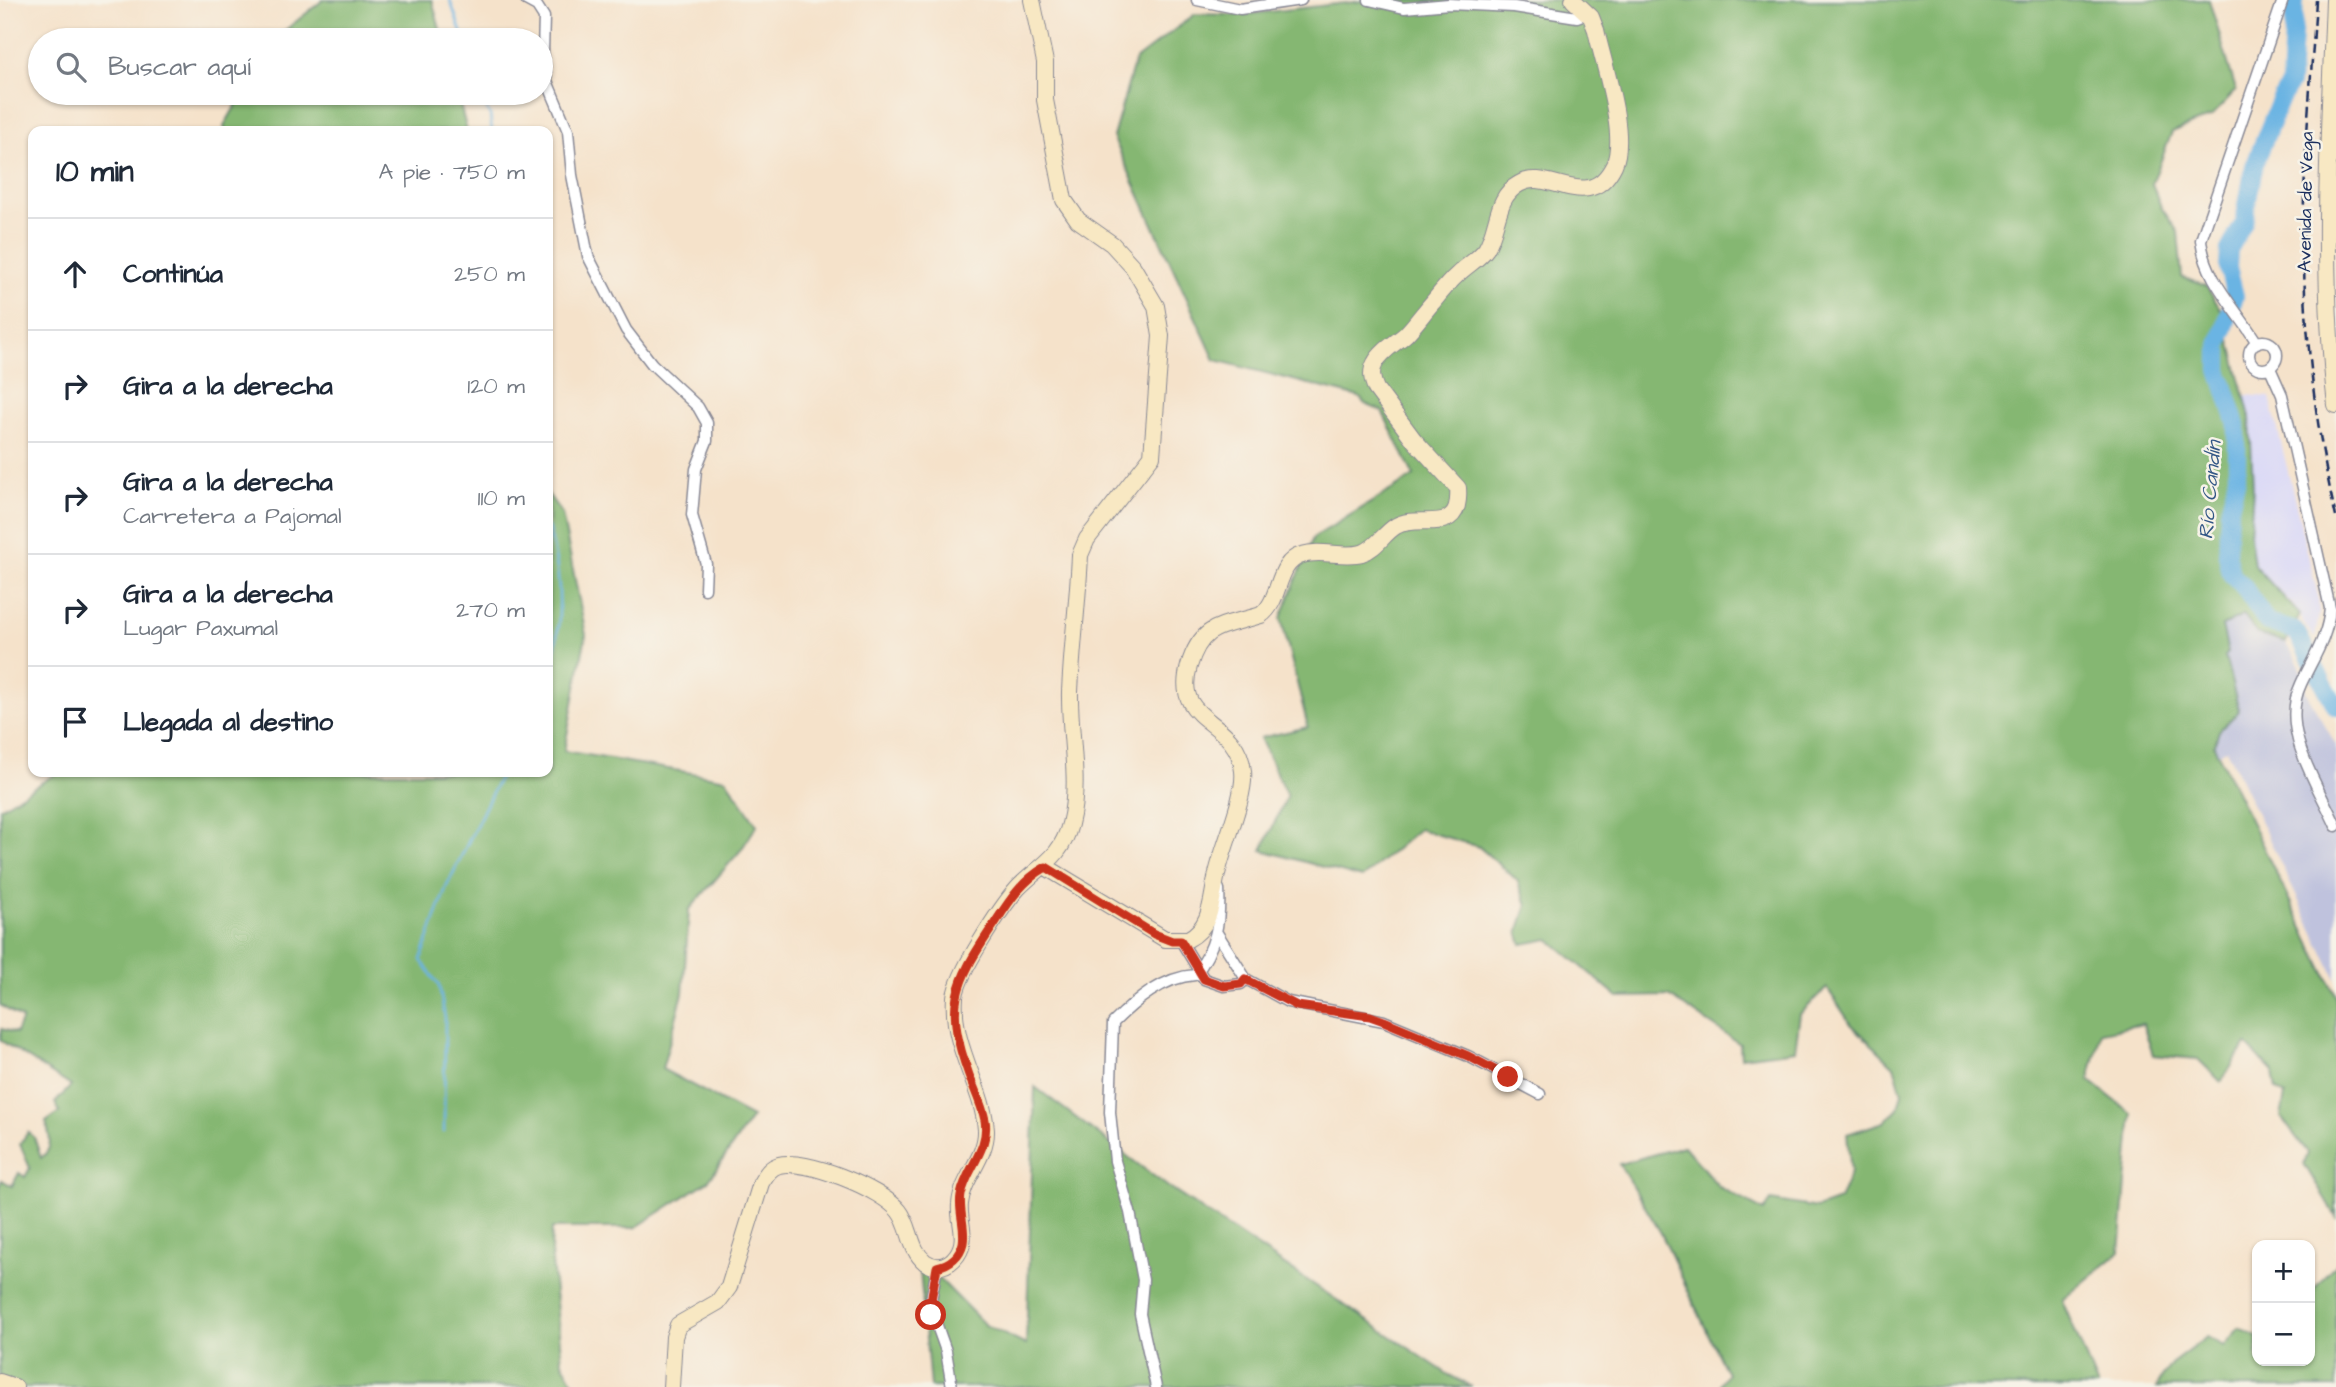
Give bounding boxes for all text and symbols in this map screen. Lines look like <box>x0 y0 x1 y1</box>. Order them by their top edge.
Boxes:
search box <box>28 28 553 105</box>
icon: search <box>52 48 90 86</box>
text: Buscar aquí <box>108 49 251 85</box>
street label: Avenida de Vega <box>2291 131 2322 273</box>
text: 10 min <box>56 151 134 193</box>
text: A pie · 750 m <box>379 156 525 188</box>
icon: ahead <box>56 255 94 293</box>
text: Continúa <box>123 256 223 292</box>
text: 250 m <box>454 258 525 290</box>
icon: right <box>56 367 94 405</box>
text: Gira a la derecha <box>123 368 333 404</box>
text: 120 m <box>467 370 525 402</box>
water label: Río Candín <box>2191 438 2229 541</box>
text: Gira a la derecha <box>123 464 333 500</box>
icon: right <box>56 479 94 517</box>
text: 110 m <box>477 482 525 514</box>
text: Carretera a Pajomal <box>123 500 342 532</box>
text: Gira a la derecha <box>123 576 333 612</box>
icon: right <box>56 591 94 629</box>
text: 270 m <box>456 594 525 626</box>
text: Lugar Paxumal <box>123 612 278 644</box>
icon: arrive <box>56 703 94 741</box>
text: Llegada al destino <box>123 704 333 740</box>
route end <box>1492 1061 1523 1092</box>
map controls <box>2252 1240 2315 1366</box>
button: + <box>2252 1240 2315 1303</box>
route start <box>915 1299 946 1330</box>
button: − <box>2252 1303 2315 1366</box>

